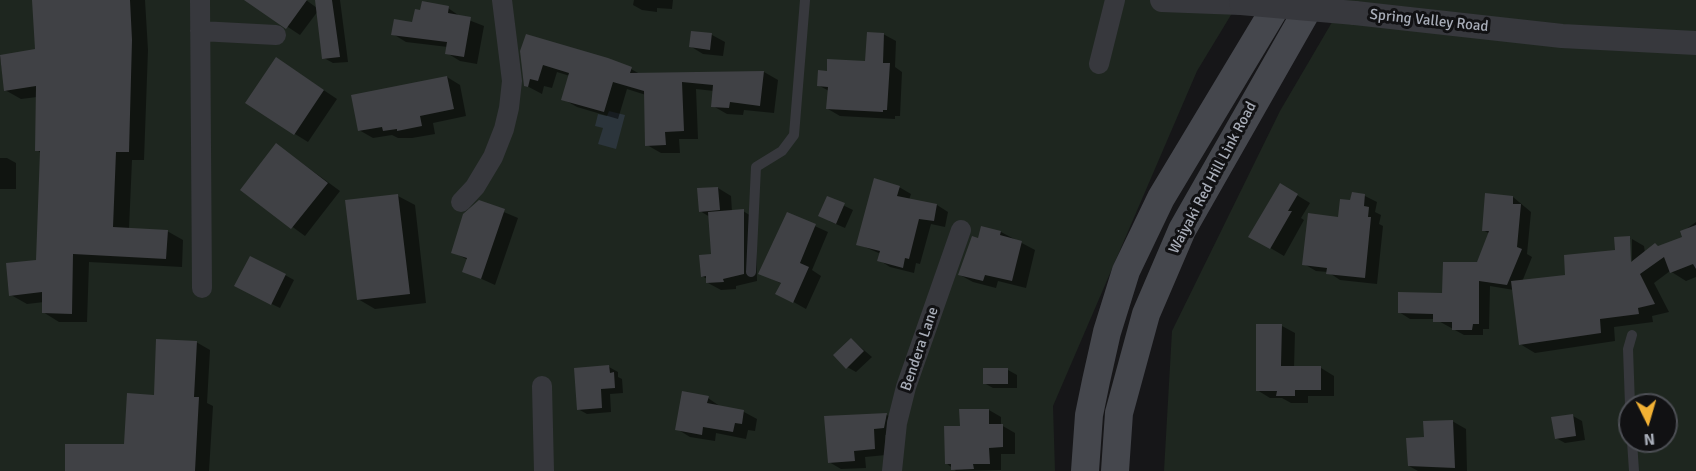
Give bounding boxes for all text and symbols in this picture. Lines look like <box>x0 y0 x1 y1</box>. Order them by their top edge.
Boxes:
street label: Spring Valley Road <box>1369 6 1489 36</box>
street label: Waiyaki Red Hill Link Road <box>1165 99 1261 257</box>
street label: Bendera Lane <box>897 305 943 393</box>
north arrow <box>1618 393 1678 453</box>
text: N <box>1643 428 1656 449</box>

